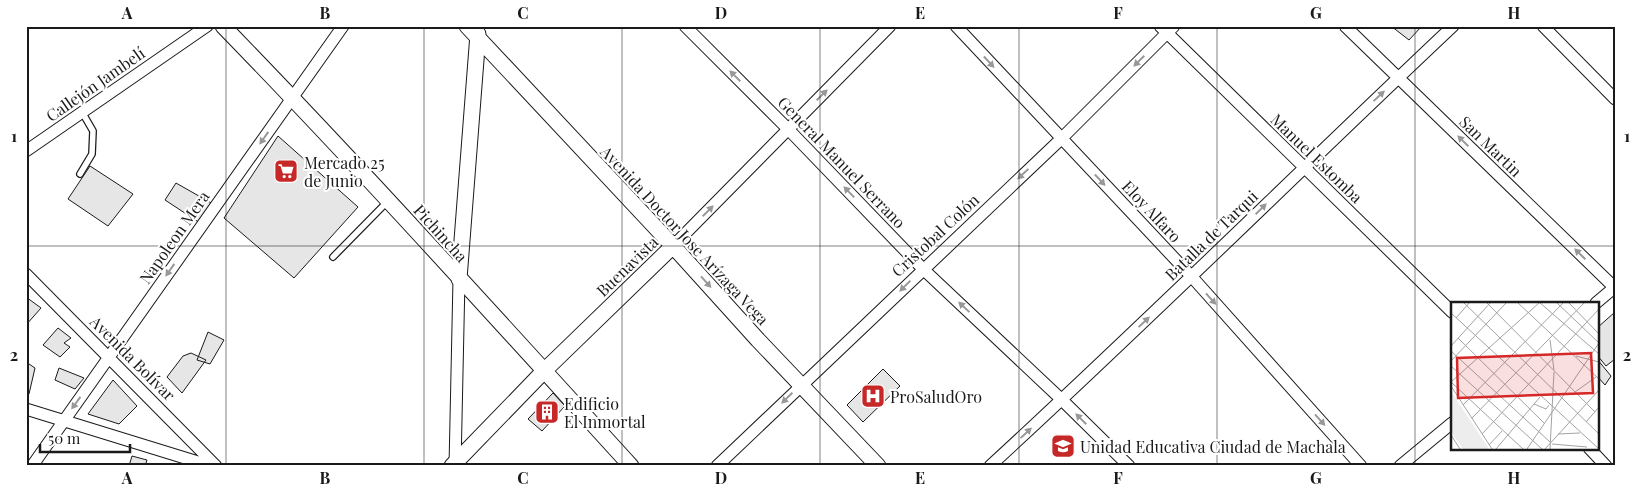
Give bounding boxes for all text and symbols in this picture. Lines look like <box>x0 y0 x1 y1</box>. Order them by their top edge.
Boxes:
text: A <box>121 2 133 23</box>
text: B <box>320 2 331 23</box>
text: C <box>517 2 529 23</box>
text: D <box>715 2 727 23</box>
text: E <box>915 2 925 23</box>
text: F <box>1113 2 1123 23</box>
text: G <box>1310 2 1322 23</box>
text: H <box>1508 2 1521 23</box>
street label: Callejón Jambelí <box>41 42 149 126</box>
one-way arrow <box>1133 54 1145 66</box>
one-way arrow <box>983 55 995 67</box>
one-way arrow <box>729 70 741 82</box>
one-way arrow <box>816 89 828 101</box>
one-way arrow <box>1372 90 1384 102</box>
street label: General Manuel Serrano <box>774 92 911 232</box>
street label: Manuel Estomba <box>1267 109 1367 207</box>
street label: San Martin <box>1455 111 1527 181</box>
text: 1 <box>11 125 17 146</box>
text: 1 <box>1624 125 1630 146</box>
one-way arrow <box>259 131 269 144</box>
one-way arrow <box>1457 135 1469 147</box>
street label: Avenida Doctor Jose Arízaga Vega <box>596 140 774 329</box>
place label: Mercado 25 de Junio <box>304 152 385 191</box>
supermarket icon: Mercado 25 de Junio <box>273 158 299 184</box>
one-way arrow <box>1017 169 1030 180</box>
one-way arrow <box>1094 174 1106 186</box>
street label: Eloy Alfaro <box>1118 176 1186 247</box>
street label: Batalla de Tarqui <box>1160 185 1262 285</box>
one-way arrow <box>843 186 855 198</box>
street label: Napoleon Mera <box>134 187 214 287</box>
street label: Cristobal Colón <box>887 189 984 281</box>
street label: Pichincha <box>410 200 472 266</box>
one-way arrow <box>1255 203 1267 215</box>
one-way arrow <box>701 205 713 217</box>
street label: Buenavista <box>592 231 662 301</box>
one-way arrow <box>1574 248 1586 260</box>
one-way arrow <box>165 263 176 276</box>
one-way arrow <box>700 276 711 288</box>
one-way arrow <box>899 280 911 292</box>
one-way arrow <box>1205 292 1217 304</box>
one-way arrow <box>958 301 970 313</box>
inset map <box>1451 302 1598 450</box>
street label: Avenida Bolívar <box>85 310 180 405</box>
one-way arrow <box>1138 316 1150 328</box>
text: 2 <box>10 344 18 365</box>
text: 2 <box>1623 344 1631 365</box>
hospital icon: ProSaludOro <box>860 383 886 409</box>
place label: ProSaludOro <box>890 386 982 407</box>
one-way arrow <box>782 392 794 404</box>
place label: Edificio El Inmortal <box>564 393 646 432</box>
one-way arrow <box>71 396 81 410</box>
building icon: Edificio El Inmortal <box>534 399 560 425</box>
one-way arrow <box>1076 413 1088 425</box>
one-way arrow <box>1314 413 1326 425</box>
scale bar <box>40 422 130 454</box>
one-way arrow <box>1019 427 1031 439</box>
text: 50 m <box>48 428 81 448</box>
school or university icon: Unidad Educativa Ciudad de Machala <box>1050 433 1076 459</box>
place label: Unidad Educativa Ciudad de Machala <box>1080 436 1346 457</box>
text: A <box>121 467 133 488</box>
text: B <box>320 467 331 488</box>
text: C <box>517 467 529 488</box>
text: D <box>715 467 727 488</box>
text: E <box>915 467 925 488</box>
text: F <box>1113 467 1123 488</box>
text: G <box>1310 467 1322 488</box>
text: H <box>1508 467 1521 488</box>

